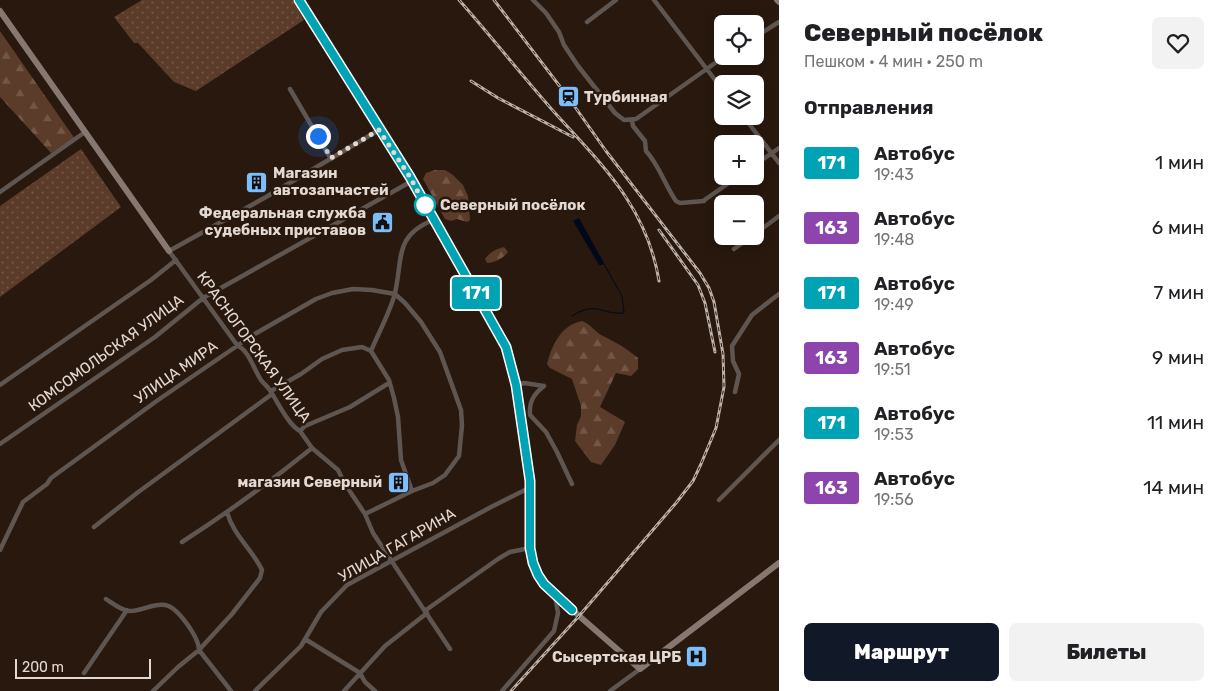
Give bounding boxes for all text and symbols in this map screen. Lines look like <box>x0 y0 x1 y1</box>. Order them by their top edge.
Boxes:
map controls <box>714 15 764 245</box>
button: locate <box>714 15 764 65</box>
button: heart <box>1152 17 1204 69</box>
text: Северный посёлок <box>804 19 1043 47</box>
text: Пешком · 4 мин · 250 m <box>804 52 983 71</box>
button: layers <box>714 75 764 125</box>
station icon: Турбинная <box>556 85 580 109</box>
place label: Турбинная <box>584 88 668 106</box>
text: Отправления <box>804 96 934 119</box>
your location <box>306 124 331 149</box>
button: + <box>714 135 764 185</box>
text: Автобус <box>874 142 955 165</box>
text: 1 мин <box>1155 151 1204 174</box>
text: 171 <box>817 152 846 174</box>
place label: Магазин автозапчастей <box>273 164 388 199</box>
text: 19:43 <box>874 165 914 184</box>
building icon: Магазин автозапчастей <box>245 170 269 194</box>
marker: Северный посёлок <box>414 194 436 216</box>
button: − <box>714 195 764 245</box>
place label: Северный посёлок <box>440 196 586 214</box>
place label: Федеральная служба судебных приставов <box>199 204 366 239</box>
text: Автобус <box>874 207 955 230</box>
public building icon: Федеральная служба судебных приставов <box>370 210 394 234</box>
text: 6 мин <box>1152 216 1204 239</box>
text: 163 <box>815 217 848 239</box>
text: 19:48 <box>874 230 915 249</box>
street label: КРАСНОГОРСКАЯ УЛИЦА <box>193 268 315 426</box>
text: Автобус <box>874 272 955 295</box>
line badge: 171 <box>447 277 505 309</box>
text: 7 мин <box>1153 281 1204 304</box>
text: 171 <box>462 282 490 304</box>
text: 171 <box>817 282 846 304</box>
street label: КОМСОМОЛЬСКАЯ УЛИЦА <box>25 291 187 415</box>
text: 19:49 <box>874 295 914 314</box>
street label: УЛИЦА МИРА <box>131 337 221 407</box>
text: Автобус <box>874 337 955 360</box>
text: 9 мин <box>1152 346 1204 369</box>
text: 163 <box>815 347 848 369</box>
text: 19:51 <box>874 360 911 379</box>
text: Автобус <box>874 402 955 425</box>
text: 11 мин <box>1147 411 1204 434</box>
text: 171 <box>817 412 846 434</box>
text: 19:53 <box>874 425 914 444</box>
text: Автобус <box>874 467 955 490</box>
building icon: магазин Северный <box>386 470 410 494</box>
place label: магазин Северный <box>237 473 382 491</box>
text: 14 мин <box>1143 476 1204 499</box>
text: 163 <box>815 477 848 499</box>
text: 19:56 <box>874 490 914 509</box>
street label: УЛИЦА ГАГАРИНА <box>335 504 459 586</box>
button: Маршрут <box>804 623 999 681</box>
button: Билеты <box>1009 623 1204 681</box>
hospital icon: Сысертская ЦРБ <box>685 645 709 669</box>
place label: Сысертская ЦРБ <box>552 648 681 666</box>
scale bar <box>15 656 151 679</box>
text: 200 m <box>22 659 64 676</box>

